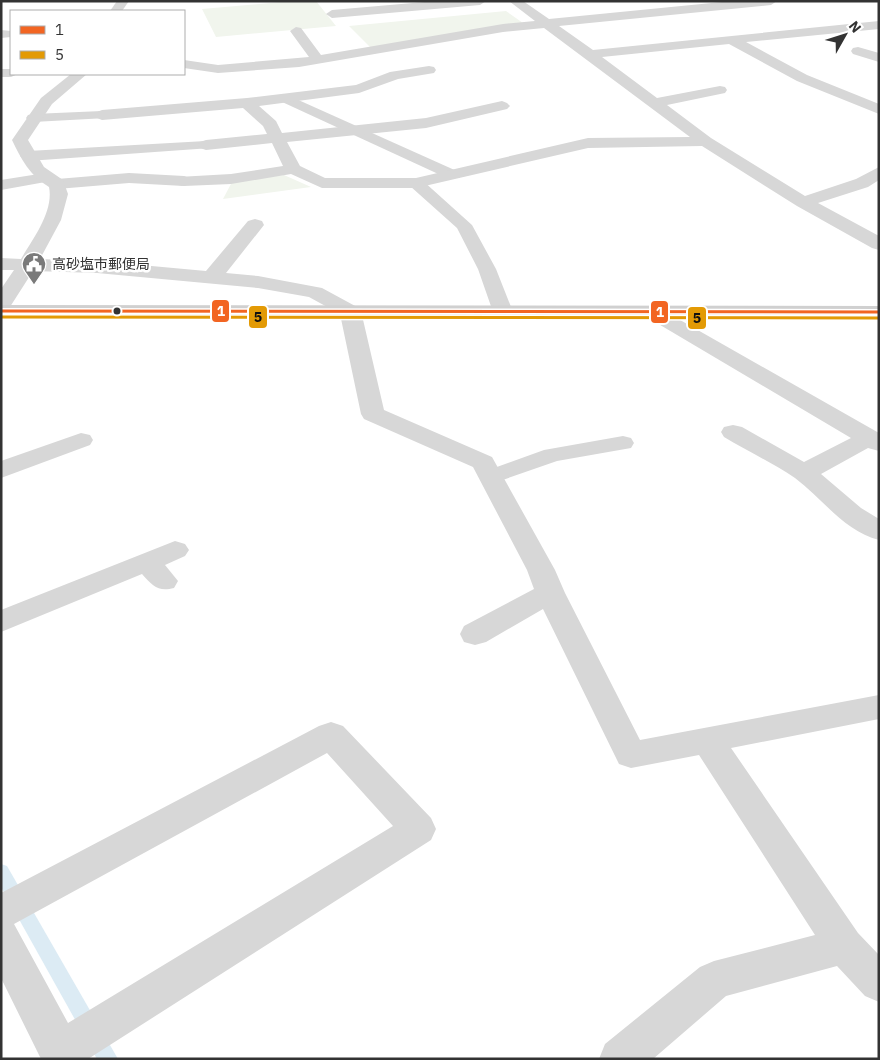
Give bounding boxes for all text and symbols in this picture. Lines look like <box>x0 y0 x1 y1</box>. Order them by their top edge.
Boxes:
legend <box>10 10 185 75</box>
north arrow <box>820 10 870 60</box>
text: N <box>845 17 865 36</box>
text: 1 <box>55 20 64 39</box>
text: 5 <box>55 45 64 64</box>
public building icon: 高砂塩市郵便局 <box>21 251 47 285</box>
place label: 高砂塩市郵便局 <box>52 255 150 273</box>
line badge: 1 <box>211 299 230 323</box>
line badge: 1 <box>650 300 669 324</box>
text: 1 <box>217 302 226 320</box>
text: 1 <box>656 303 665 321</box>
line badge: 5 <box>248 305 268 329</box>
unlabelled marker <box>112 306 122 316</box>
line badge: 5 <box>687 306 707 330</box>
text: 5 <box>254 308 262 326</box>
text: 5 <box>693 309 701 327</box>

